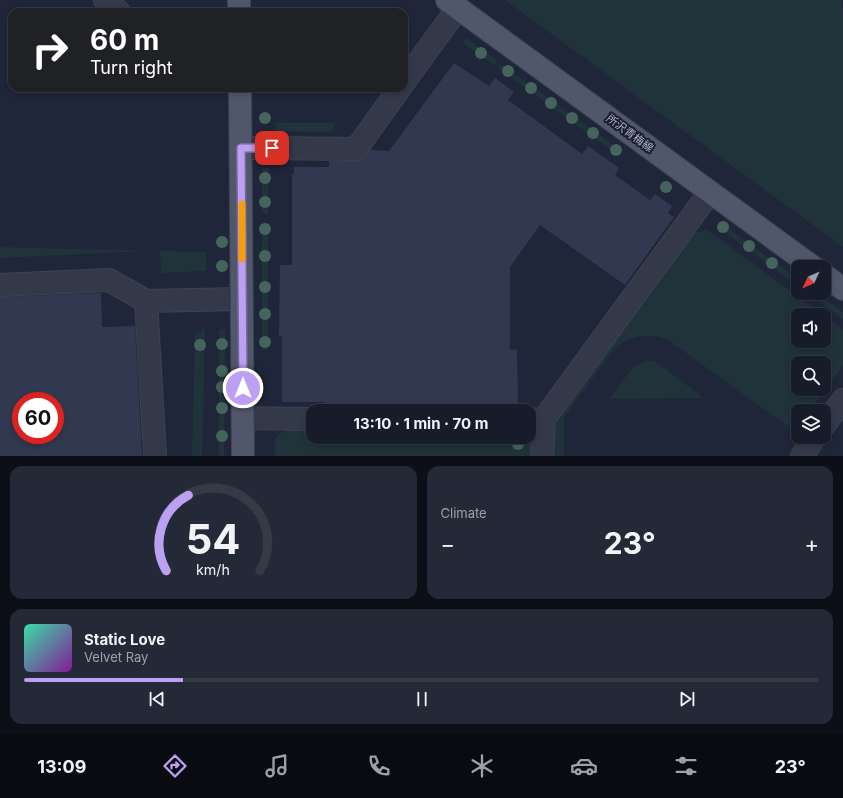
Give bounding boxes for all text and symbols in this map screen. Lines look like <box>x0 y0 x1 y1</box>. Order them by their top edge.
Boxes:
text: 60 m <box>90 23 159 57</box>
icon: right <box>24 24 76 76</box>
text: Turn right <box>90 57 173 78</box>
street label: 所沢青梅線 <box>604 111 656 155</box>
pin <box>255 131 289 165</box>
icon: arrive <box>261 137 283 159</box>
north arrow <box>791 260 831 300</box>
map controls <box>791 260 831 444</box>
button: sound <box>791 308 831 348</box>
button: search <box>791 356 831 396</box>
position arrow <box>222 367 264 409</box>
speed limit sign: 60 <box>12 392 64 444</box>
button: layers <box>791 404 831 444</box>
text: 13:10 · 1 min · 70 m <box>354 414 488 433</box>
text: Climate <box>441 505 487 521</box>
text: 54 <box>186 513 241 563</box>
text: 23° <box>604 525 656 561</box>
text: − <box>441 531 455 557</box>
text: + <box>804 531 819 557</box>
text: km/h <box>196 560 230 577</box>
text: Static Love <box>84 630 165 649</box>
text: Velvet Ray <box>84 649 148 665</box>
icon: previous <box>146 688 168 710</box>
icon: pause <box>411 688 433 710</box>
icon: next <box>676 688 698 710</box>
icon: directions <box>161 752 189 780</box>
icon: music <box>263 752 291 780</box>
icon: phone <box>365 752 393 780</box>
icon: climate <box>468 752 496 780</box>
icon: car <box>570 752 598 780</box>
icon: filters <box>672 752 700 780</box>
text: 13:09 <box>37 756 86 777</box>
text: 23° <box>775 756 806 777</box>

